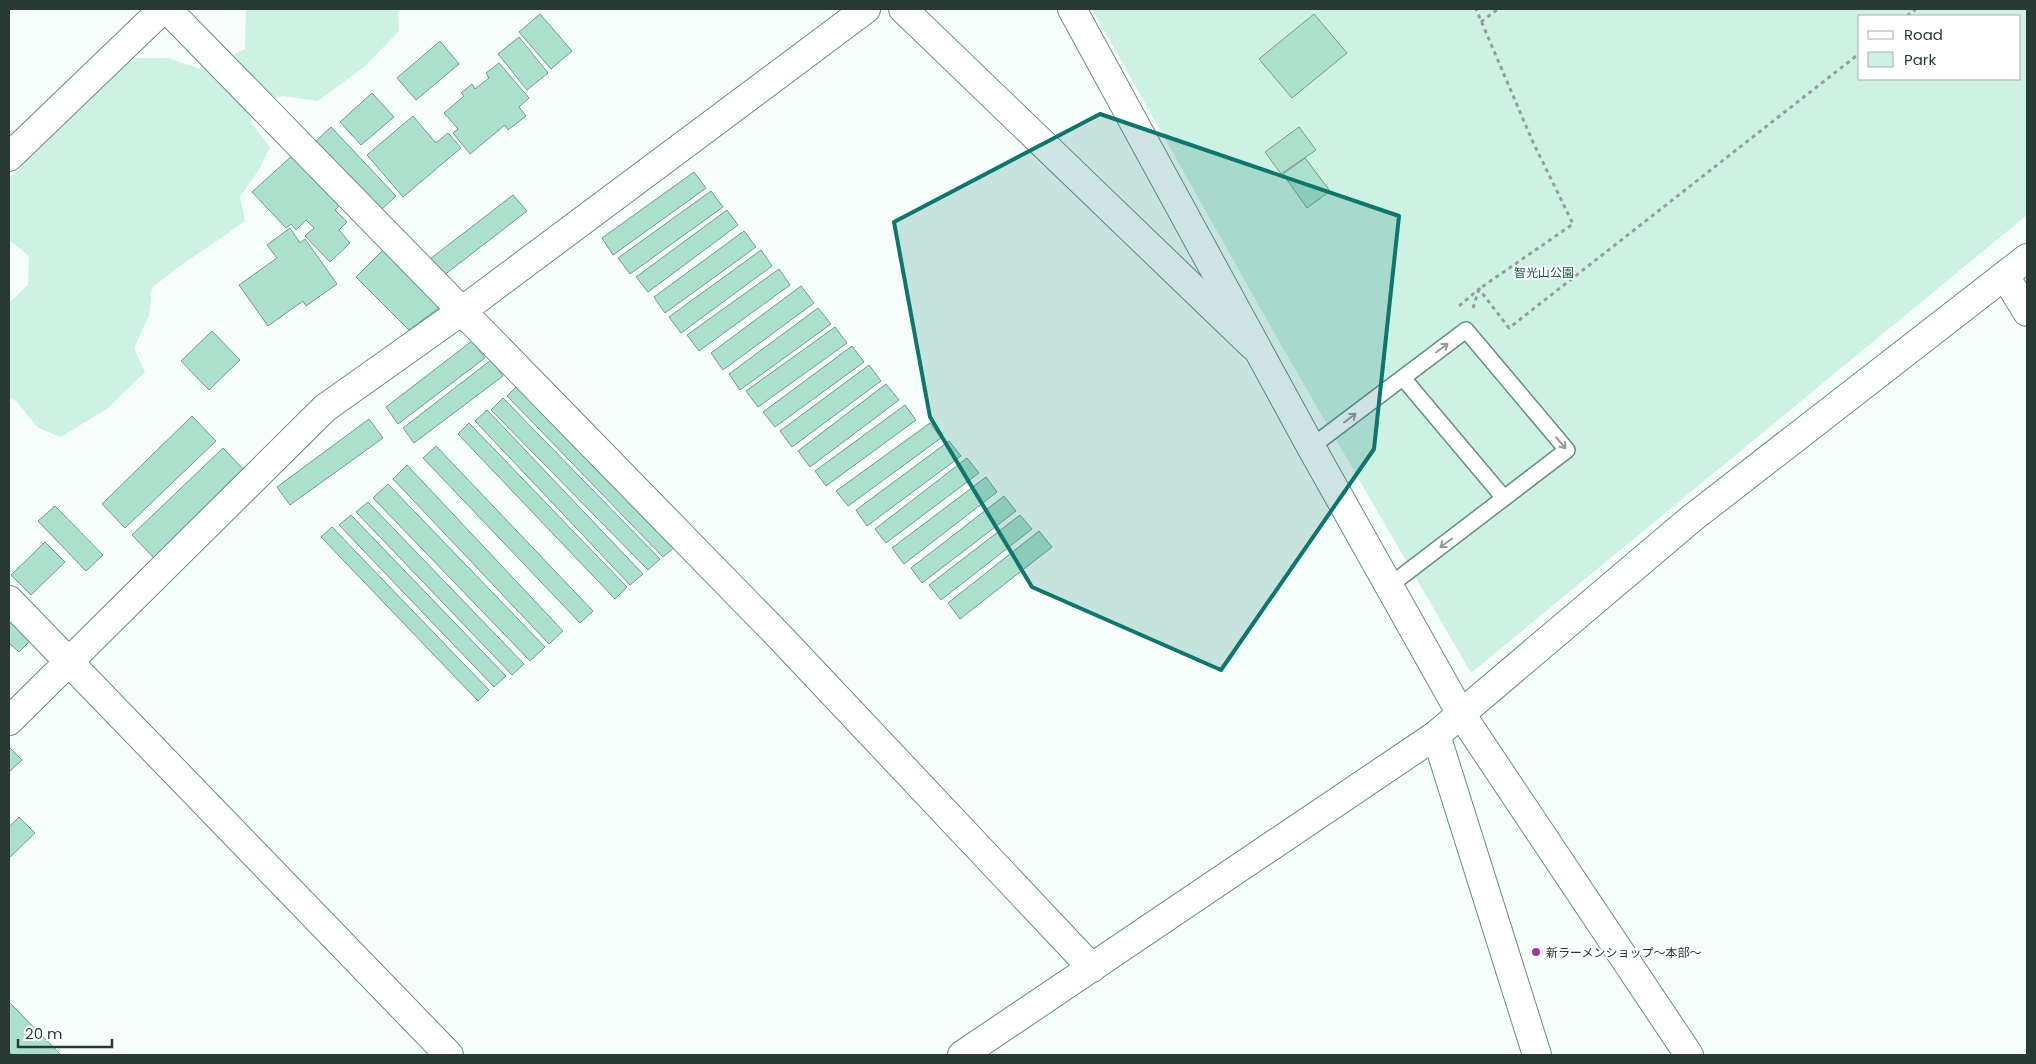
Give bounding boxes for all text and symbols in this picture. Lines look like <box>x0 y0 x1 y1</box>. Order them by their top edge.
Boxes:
legend <box>1858 15 2021 80</box>
text: Road <box>1904 24 1943 45</box>
text: Park <box>1904 49 1936 70</box>
park label: 智光山公園 <box>1514 264 1574 281</box>
one-way arrow <box>1435 343 1448 354</box>
one-way arrow <box>1343 413 1357 423</box>
one-way arrow <box>1555 436 1566 449</box>
one-way arrow <box>1439 538 1453 548</box>
place label: 新ラーメンショップ～本部～ <box>1546 944 1702 961</box>
marker: 新ラーメンショップ～本部～ <box>1530 946 1542 958</box>
scale bar <box>18 1016 111 1048</box>
text: 20 m <box>25 1023 63 1044</box>

